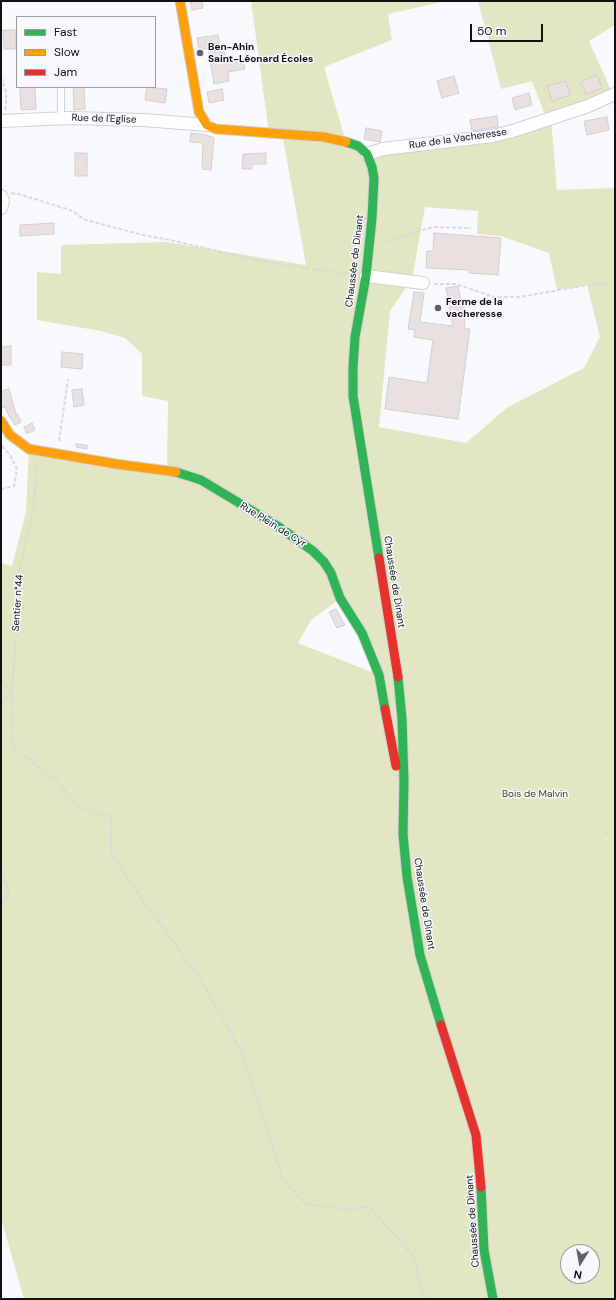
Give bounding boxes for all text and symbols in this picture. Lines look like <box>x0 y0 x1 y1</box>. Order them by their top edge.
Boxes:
legend <box>16 16 156 88</box>
scale bar <box>472 16 545 42</box>
text: 50 m <box>477 23 506 39</box>
text: Fast <box>54 24 77 40</box>
place label: Ben-Ahin Saint-Léonard Écoles <box>208 41 313 64</box>
text: Slow <box>54 44 80 60</box>
marker: Ben-Ahin Saint-Léonard Écoles <box>195 48 205 58</box>
text: Jam <box>54 64 77 80</box>
street label: Rue de l'Eglise <box>71 112 137 126</box>
street label: Rue de la Vacheresse <box>408 126 508 152</box>
street label: Chaussée de Dinant <box>343 214 367 308</box>
place label: Ferme de la vacheresse <box>446 296 503 320</box>
marker: Ferme de la vacheresse <box>433 303 443 313</box>
street label: Rue Plein de Cyr <box>238 500 308 550</box>
street label: Chaussée de Dinant <box>381 535 407 629</box>
street label: Sentier n°44 <box>10 574 26 632</box>
park label: Bois de Malvin <box>502 788 568 800</box>
street label: Chaussée de Dinant <box>411 857 437 951</box>
street label: Chaussée de Dinant <box>464 1174 482 1268</box>
north arrow <box>560 1244 600 1284</box>
text: N <box>573 1267 583 1282</box>

